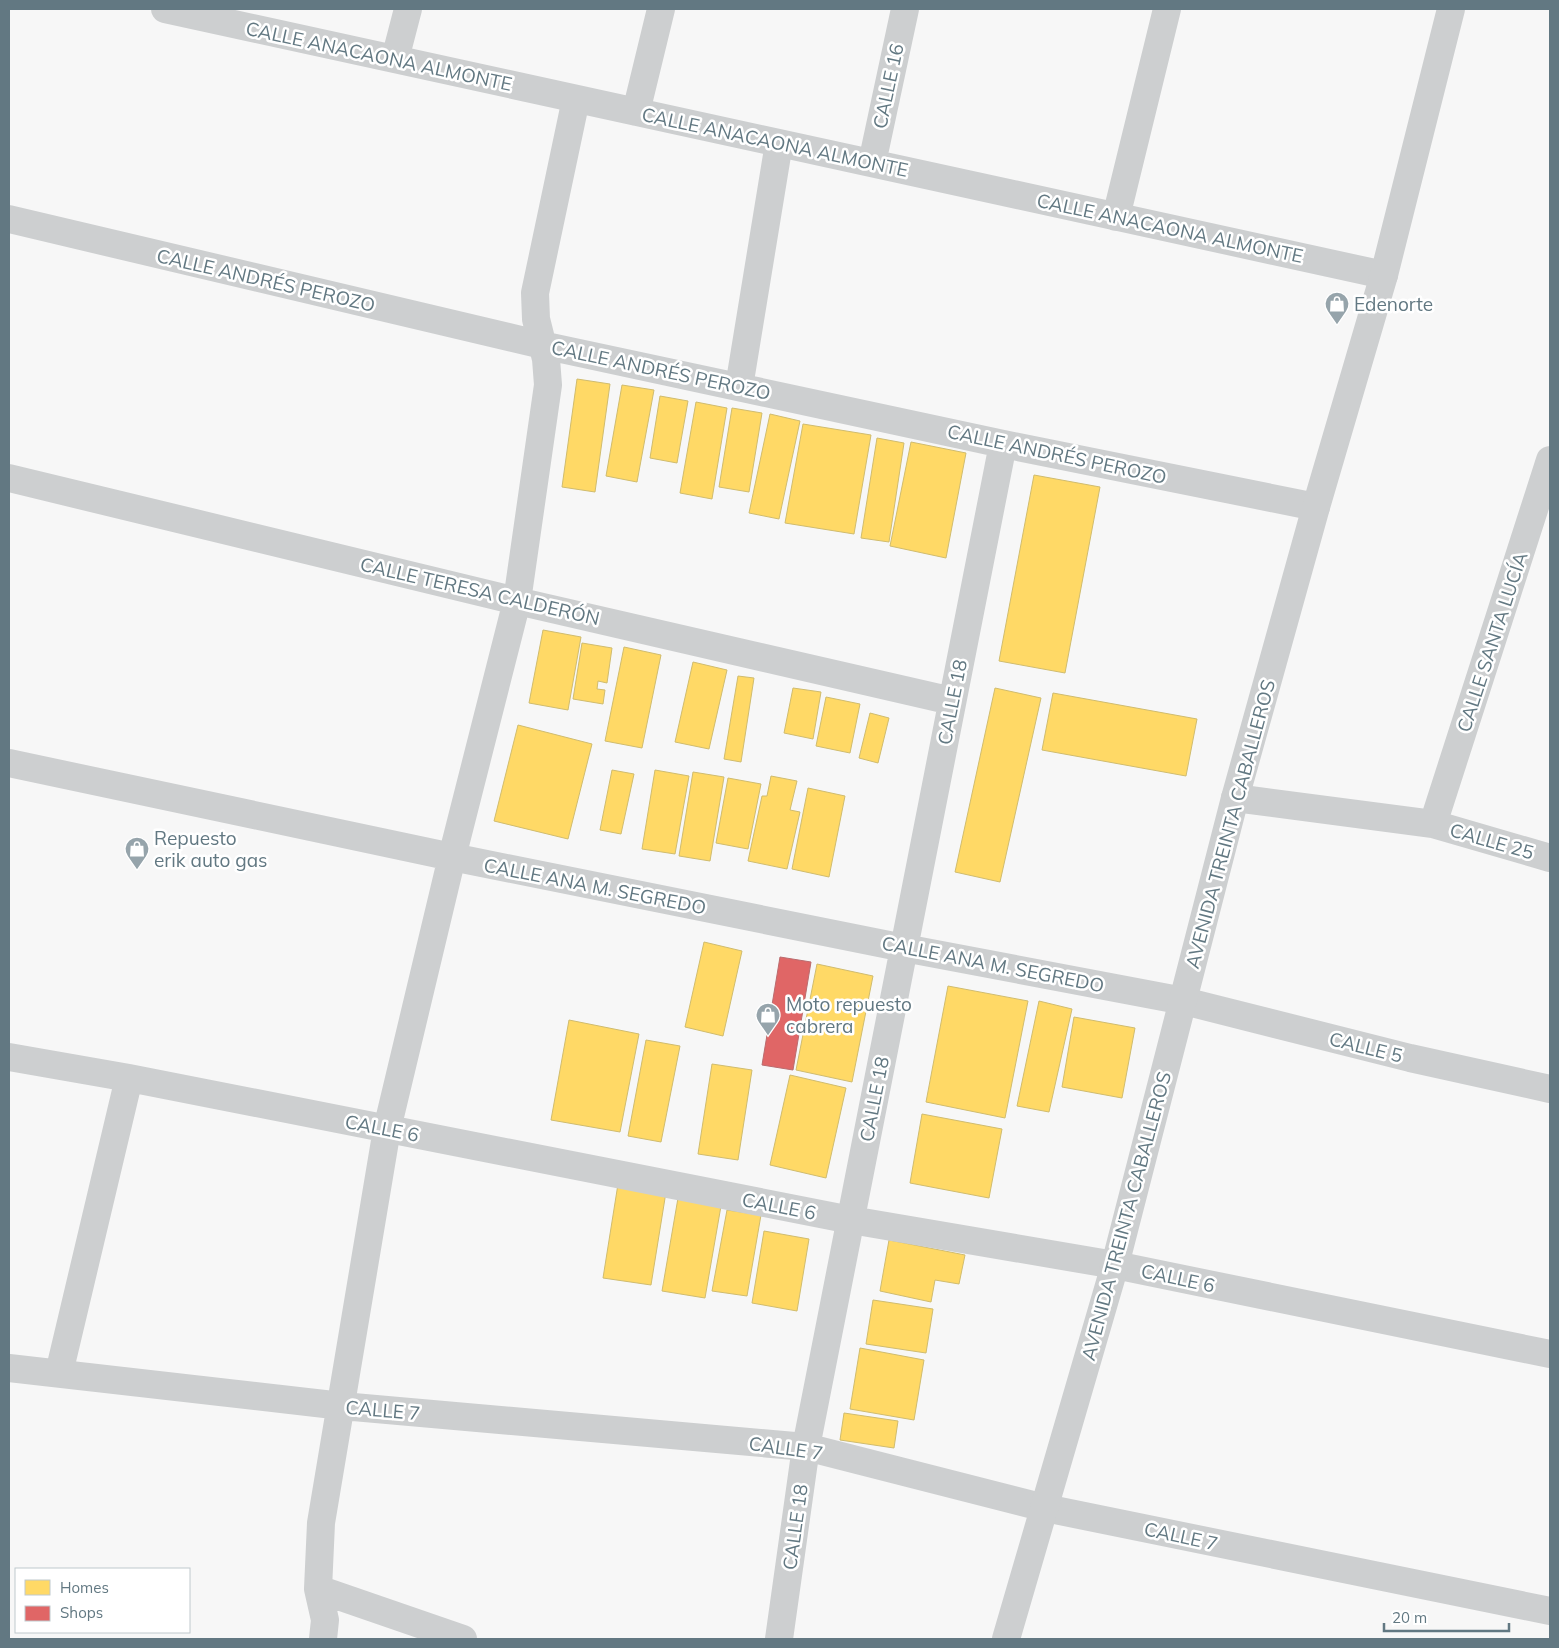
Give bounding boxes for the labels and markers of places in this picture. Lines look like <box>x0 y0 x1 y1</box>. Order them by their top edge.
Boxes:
shop icon: Edenorte <box>1324 291 1350 325</box>
place label: Edenorte <box>1354 292 1433 316</box>
place label: Repuesto erik auto gas <box>154 826 268 872</box>
shop icon: Repuesto erik auto gas <box>124 836 150 870</box>
place label: Moto repuesto cabrera <box>786 992 912 1038</box>
shop icon: Moto repuesto cabrera <box>755 1002 781 1036</box>

